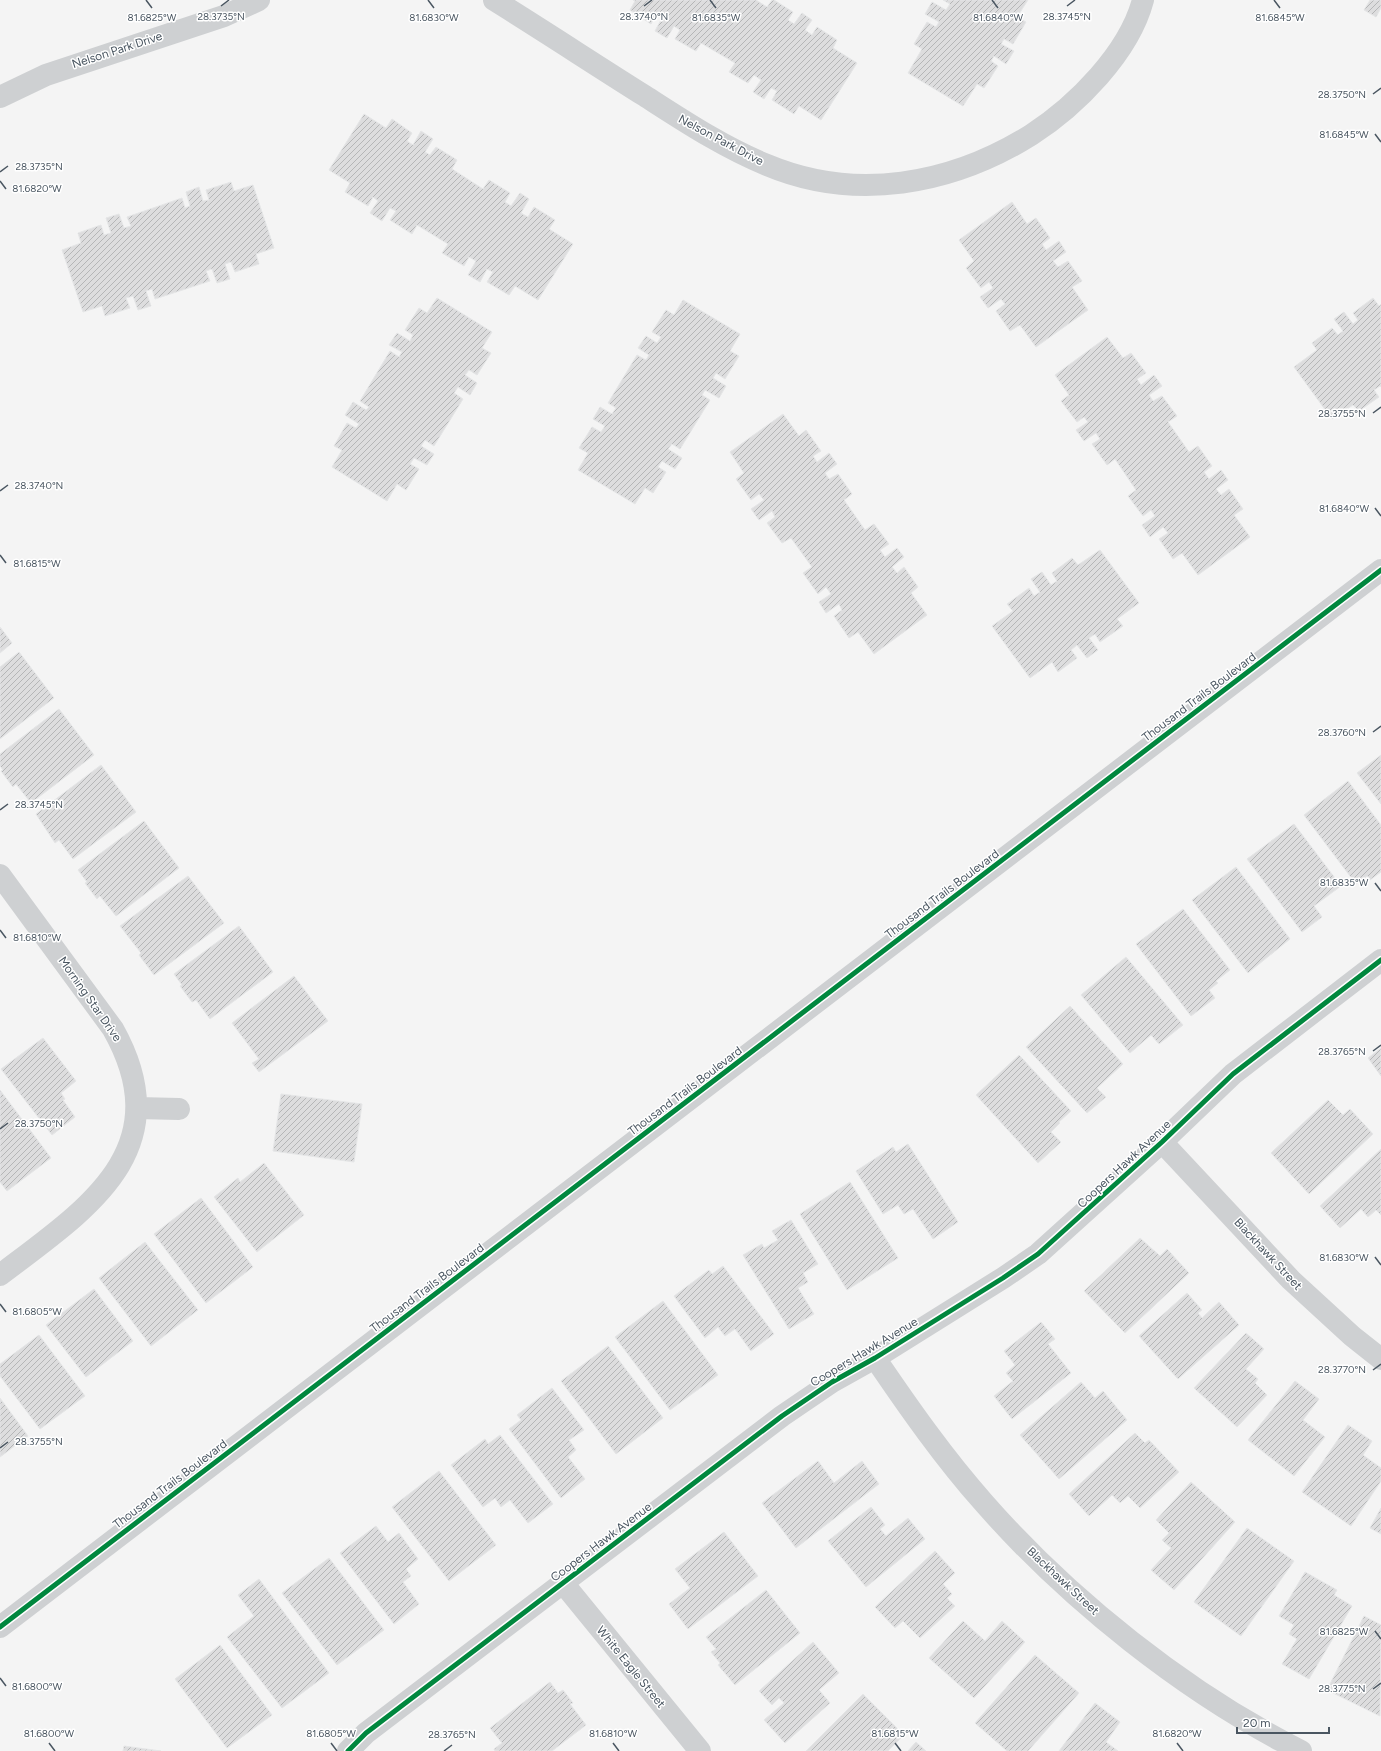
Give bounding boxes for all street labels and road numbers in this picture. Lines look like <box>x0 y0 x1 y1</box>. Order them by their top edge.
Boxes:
street label: Nelson Park Drive <box>70 29 164 71</box>
street label: Nelson Park Drive <box>676 112 766 169</box>
street label: Thousand Trails Boulevard <box>1139 650 1259 744</box>
street label: Thousand Trails Boulevard <box>882 847 1002 941</box>
street label: Morning Star Drive <box>56 954 125 1044</box>
street label: Thousand Trails Boulevard <box>625 1044 745 1138</box>
street label: Coopers Hawk Avenue <box>1074 1117 1174 1211</box>
street label: Blackhawk Street <box>1231 1215 1305 1293</box>
street label: Thousand Trails Boulevard <box>367 1241 487 1335</box>
street label: Coopers Hawk Avenue <box>808 1314 921 1390</box>
street label: Thousand Trails Boulevard <box>110 1437 230 1531</box>
street label: Coopers Hawk Avenue <box>548 1499 655 1584</box>
street label: Blackhawk Street <box>1024 1544 1102 1618</box>
street label: White Eagle Street <box>594 1623 669 1711</box>

